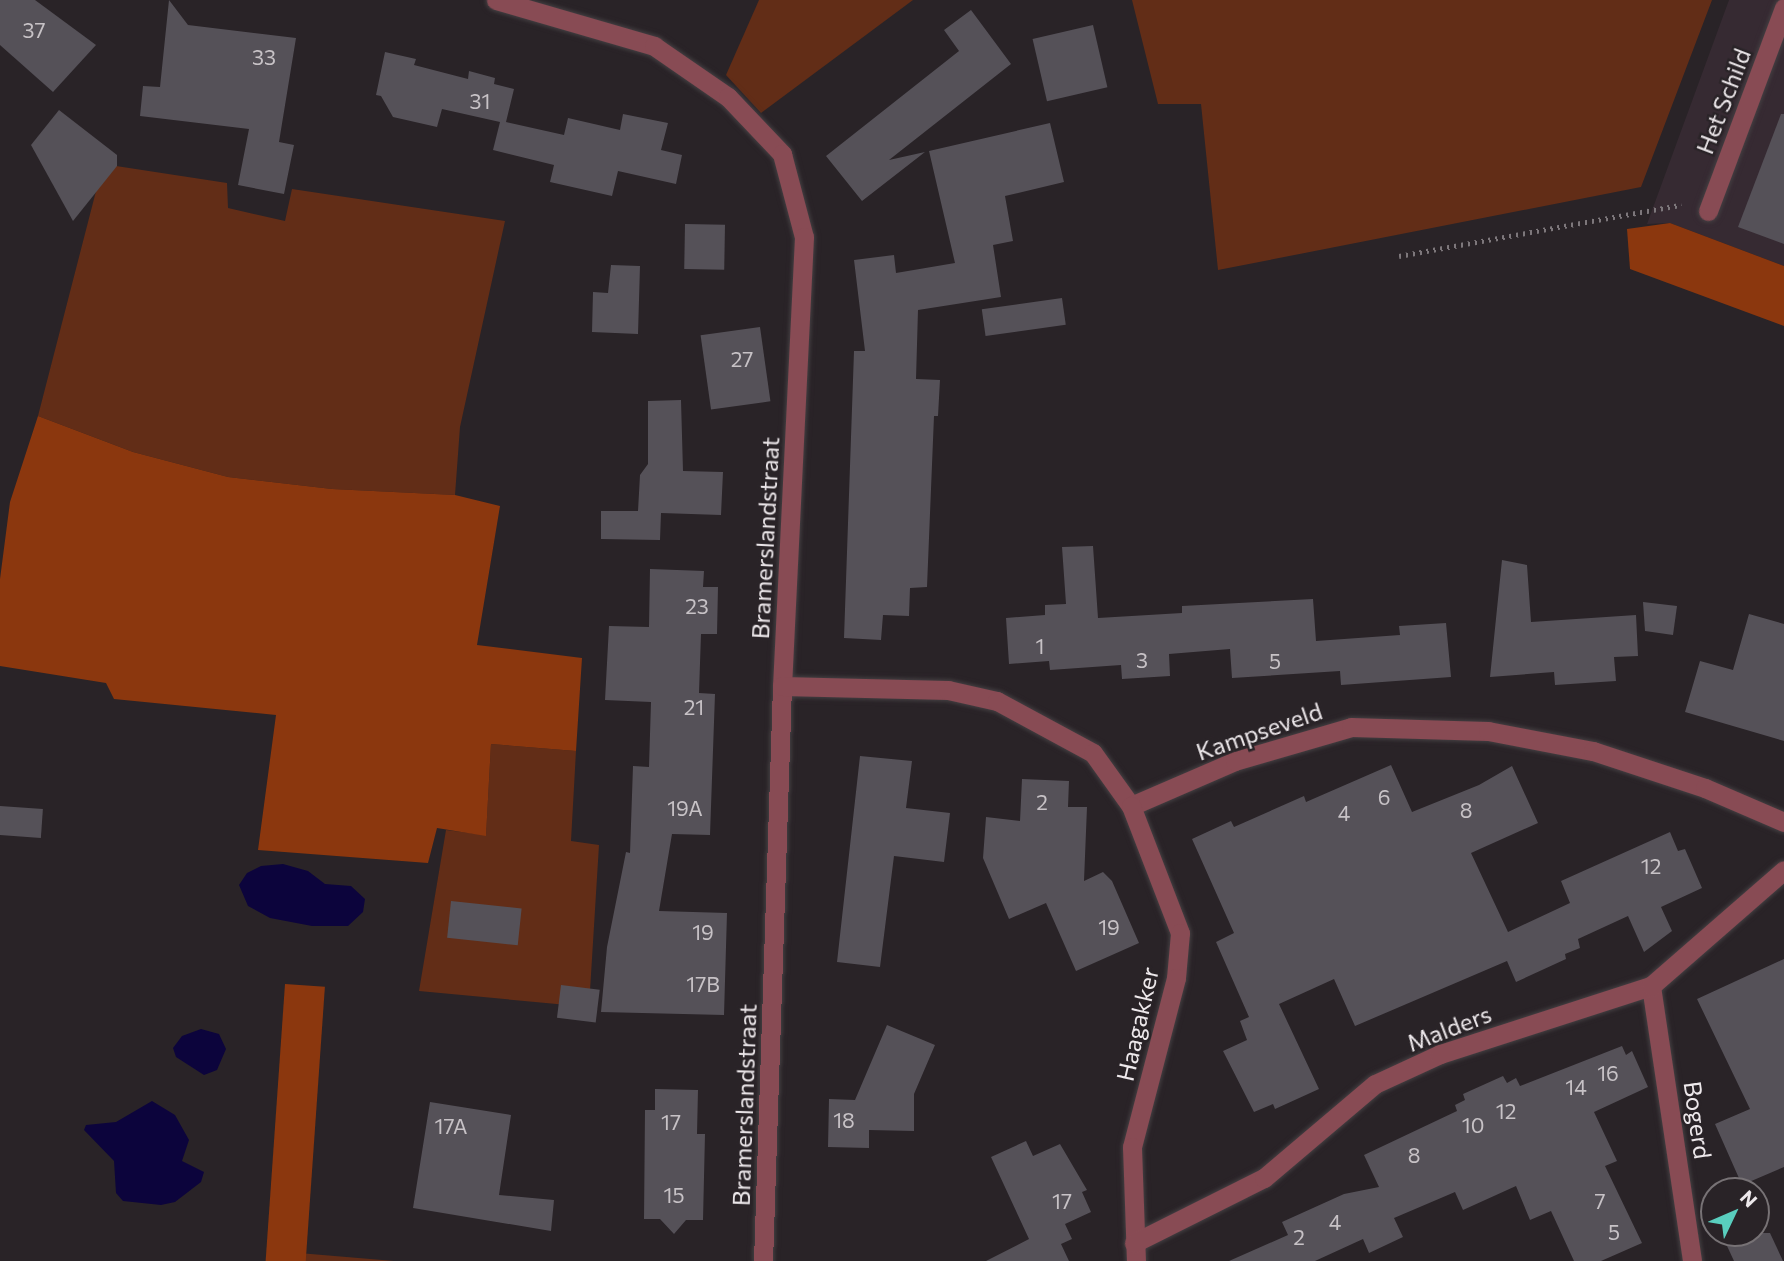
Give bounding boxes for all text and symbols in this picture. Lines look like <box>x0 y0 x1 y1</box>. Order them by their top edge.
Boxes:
house number: 37 <box>23 17 45 43</box>
house number: 33 <box>252 44 276 70</box>
street label: Het Schild <box>1690 44 1756 158</box>
house number: 31 <box>470 88 490 114</box>
house number: 27 <box>731 346 753 372</box>
street label: Bramerslandstraat <box>745 436 785 640</box>
house number: 23 <box>685 593 709 619</box>
house number: 1 <box>1036 633 1044 659</box>
house number: 3 <box>1136 647 1148 673</box>
house number: 5 <box>1269 648 1281 674</box>
house number: 21 <box>684 694 704 720</box>
street label: Kampseveld <box>1192 696 1326 766</box>
house number: 6 <box>1378 784 1390 810</box>
house number: 2 <box>1036 789 1048 815</box>
house number: 19A <box>667 795 703 821</box>
house number: 8 <box>1460 797 1472 823</box>
house number: 4 <box>1338 800 1350 826</box>
house number: 12 <box>1641 853 1661 879</box>
house number: 19 <box>1098 914 1120 940</box>
house number: 19 <box>692 919 714 945</box>
street label: Haagakker <box>1110 964 1164 1084</box>
house number: 17B <box>686 971 720 997</box>
street label: Malders <box>1403 999 1495 1057</box>
street label: Bramerslandstraat <box>726 1003 762 1207</box>
house number: 16 <box>1597 1060 1619 1086</box>
house number: 14 <box>1565 1074 1587 1100</box>
street label: Bogerd <box>1678 1079 1718 1161</box>
house number: 12 <box>1496 1098 1516 1124</box>
house number: 18 <box>833 1107 855 1133</box>
house number: 17 <box>661 1109 681 1135</box>
house number: 10 <box>1462 1112 1484 1138</box>
house number: 17A <box>435 1113 467 1139</box>
house number: 8 <box>1408 1142 1420 1168</box>
north arrow <box>1700 1177 1770 1247</box>
house number: 15 <box>663 1182 685 1208</box>
text: N <box>1736 1185 1762 1212</box>
house number: 17 <box>1052 1188 1072 1214</box>
house number: 7 <box>1594 1188 1606 1214</box>
house number: 4 <box>1329 1209 1341 1235</box>
house number: 5 <box>1608 1219 1620 1245</box>
house number: 2 <box>1293 1224 1305 1250</box>

